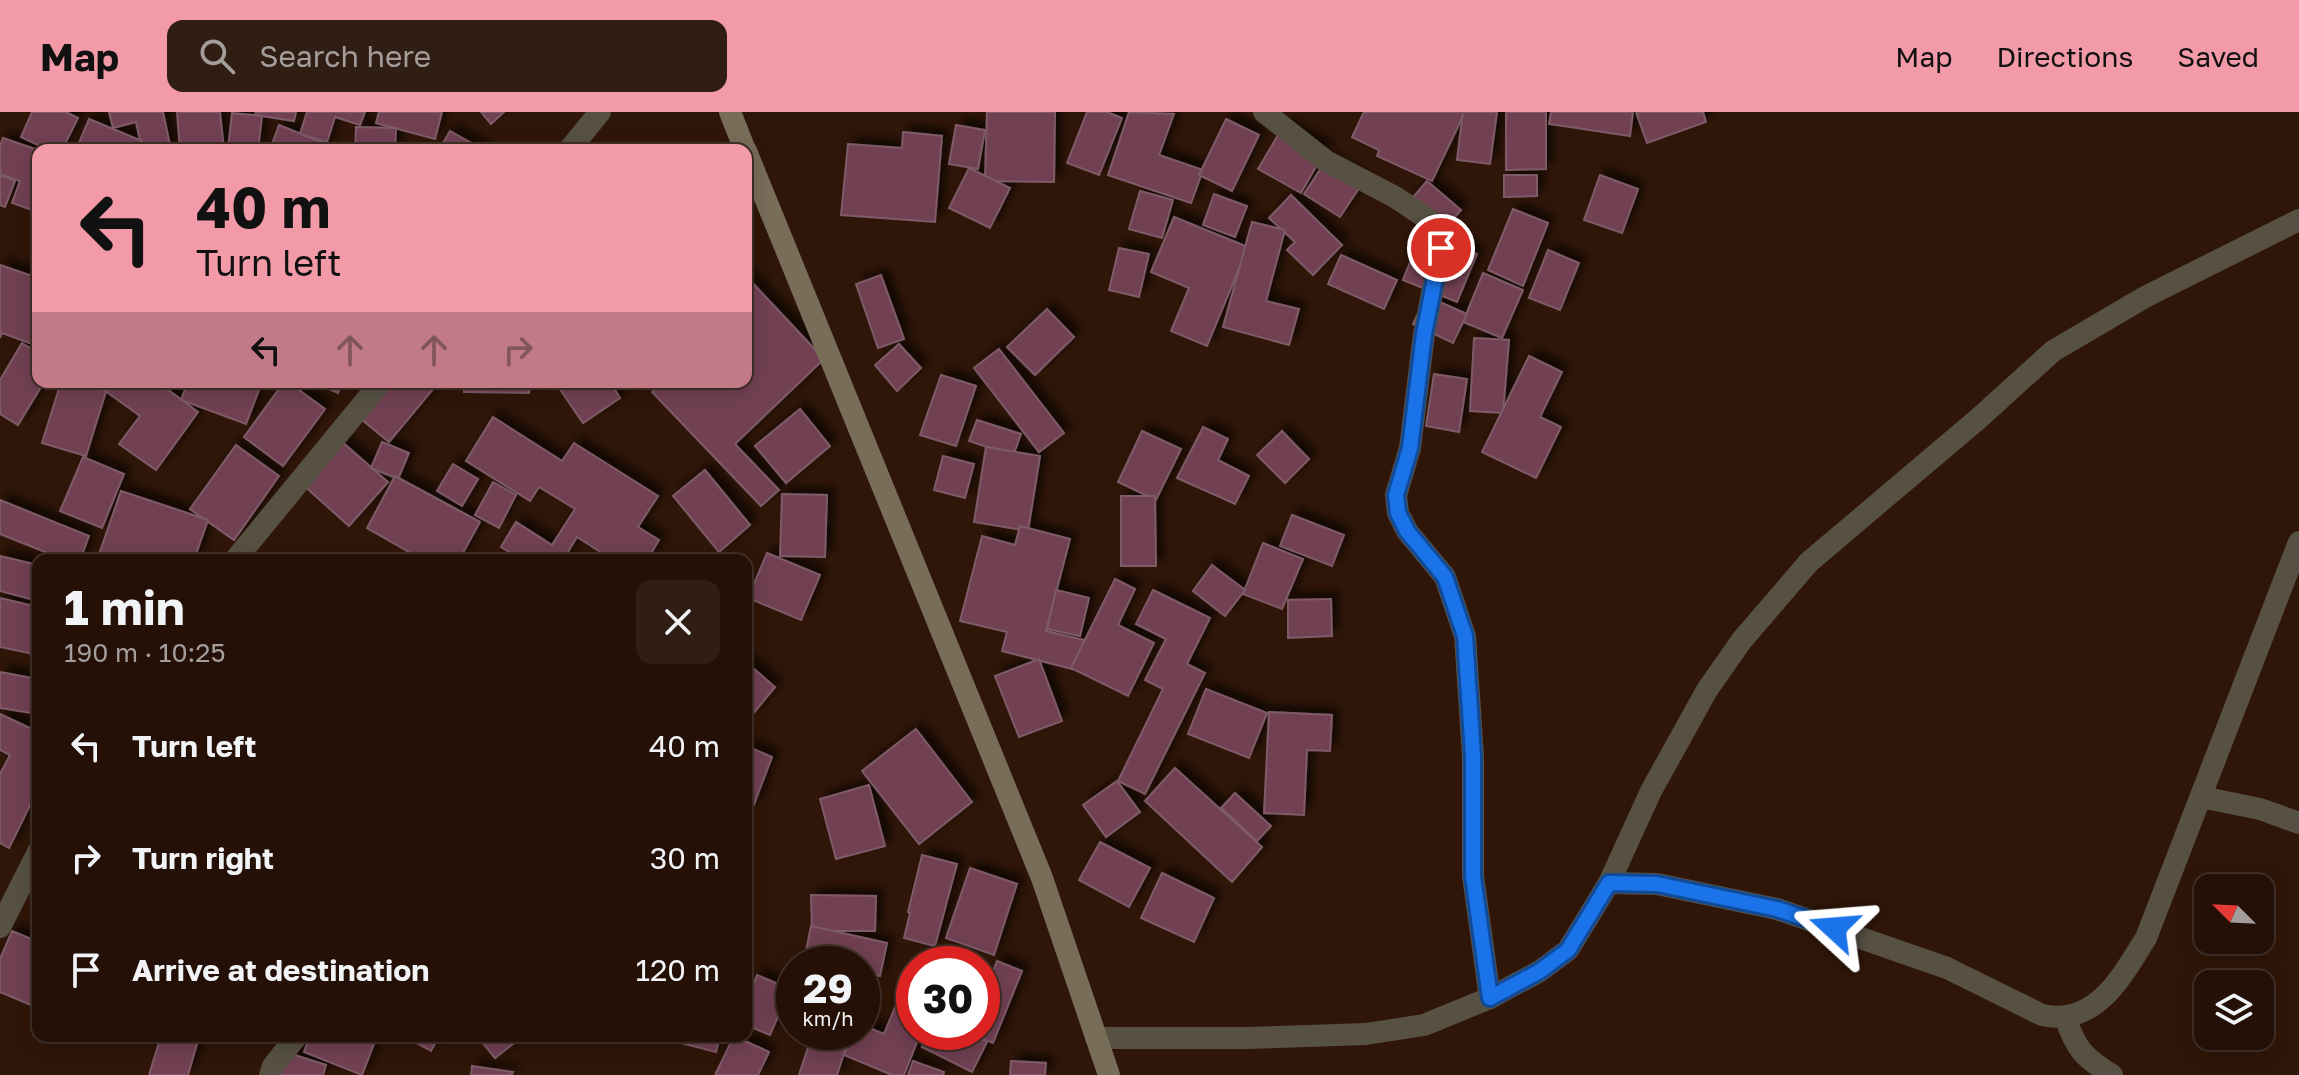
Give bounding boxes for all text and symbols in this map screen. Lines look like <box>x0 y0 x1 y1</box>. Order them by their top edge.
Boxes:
search box <box>167 20 727 92</box>
text: Map <box>40 34 119 79</box>
icon: search <box>195 34 239 78</box>
text: Search here <box>259 38 431 74</box>
text: Map <box>1895 40 1952 73</box>
text: Directions <box>1996 40 2133 73</box>
text: Saved <box>2177 40 2259 73</box>
text: 40 m <box>196 173 330 240</box>
icon: left <box>64 176 168 280</box>
pin <box>1407 214 1475 282</box>
icon: arrive <box>1419 226 1463 270</box>
text: Turn left <box>196 241 342 284</box>
icon: left <box>244 328 288 372</box>
icon: ahead <box>328 328 372 372</box>
icon: ahead <box>412 328 456 372</box>
icon: right <box>496 328 540 372</box>
text: 1 min <box>64 578 185 636</box>
button: close <box>636 580 720 664</box>
text: 190 m · 10:25 <box>64 637 225 668</box>
icon: left <box>64 724 108 768</box>
text: Turn left <box>132 728 257 764</box>
text: 40 m <box>649 728 720 764</box>
icon: right <box>64 836 108 880</box>
text: Turn right <box>132 840 274 876</box>
text: 30 m <box>650 840 720 876</box>
north arrow <box>2194 874 2274 954</box>
map controls <box>2194 874 2274 1050</box>
position arrow <box>1792 886 1876 970</box>
speed limit sign: 30 <box>896 946 1000 1050</box>
icon: arrive <box>64 948 108 992</box>
text: Arrive at destination <box>132 952 429 988</box>
text: 120 m <box>635 952 720 988</box>
text: 29 <box>803 964 853 1012</box>
button: layers <box>2194 970 2274 1050</box>
text: km/h <box>803 1006 853 1030</box>

